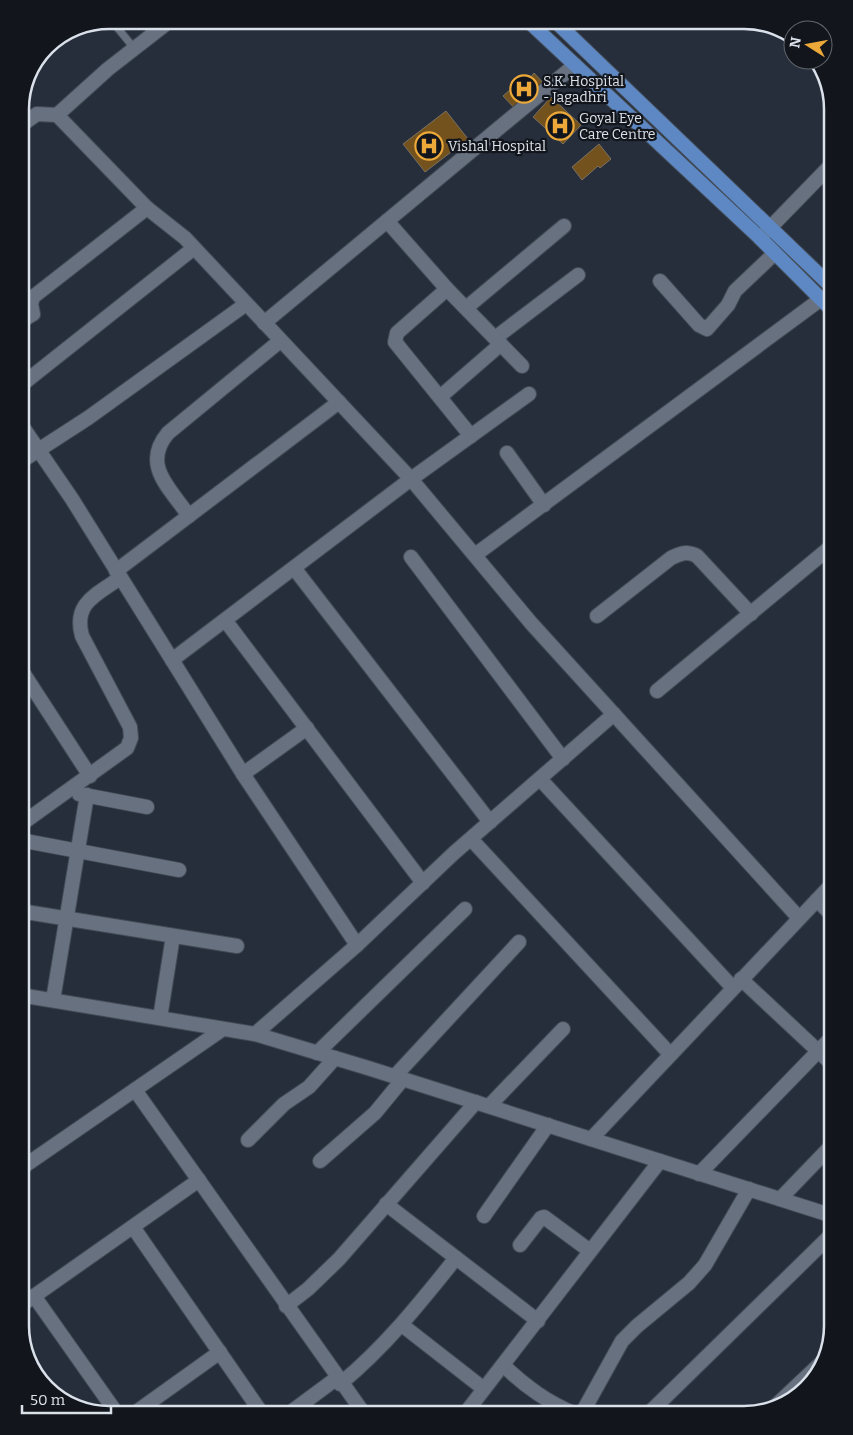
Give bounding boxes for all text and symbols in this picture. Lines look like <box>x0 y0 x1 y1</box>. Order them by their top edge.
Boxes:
north arrow <box>783 20 833 70</box>
text: N <box>786 36 805 50</box>
place label: S.K. Hospital - Jagadhri <box>543 73 624 106</box>
hospital icon: S.K. Hospital - Jagadhri <box>509 74 539 104</box>
place label: Goyal Eye Care Centre <box>579 110 655 143</box>
hospital icon: Goyal Eye Care Centre <box>545 111 575 141</box>
hospital icon: Vishal Hospital <box>414 131 444 161</box>
place label: Vishal Hospital <box>448 138 546 155</box>
scale bar <box>22 1382 111 1414</box>
text: 50 m <box>30 1391 66 1409</box>

